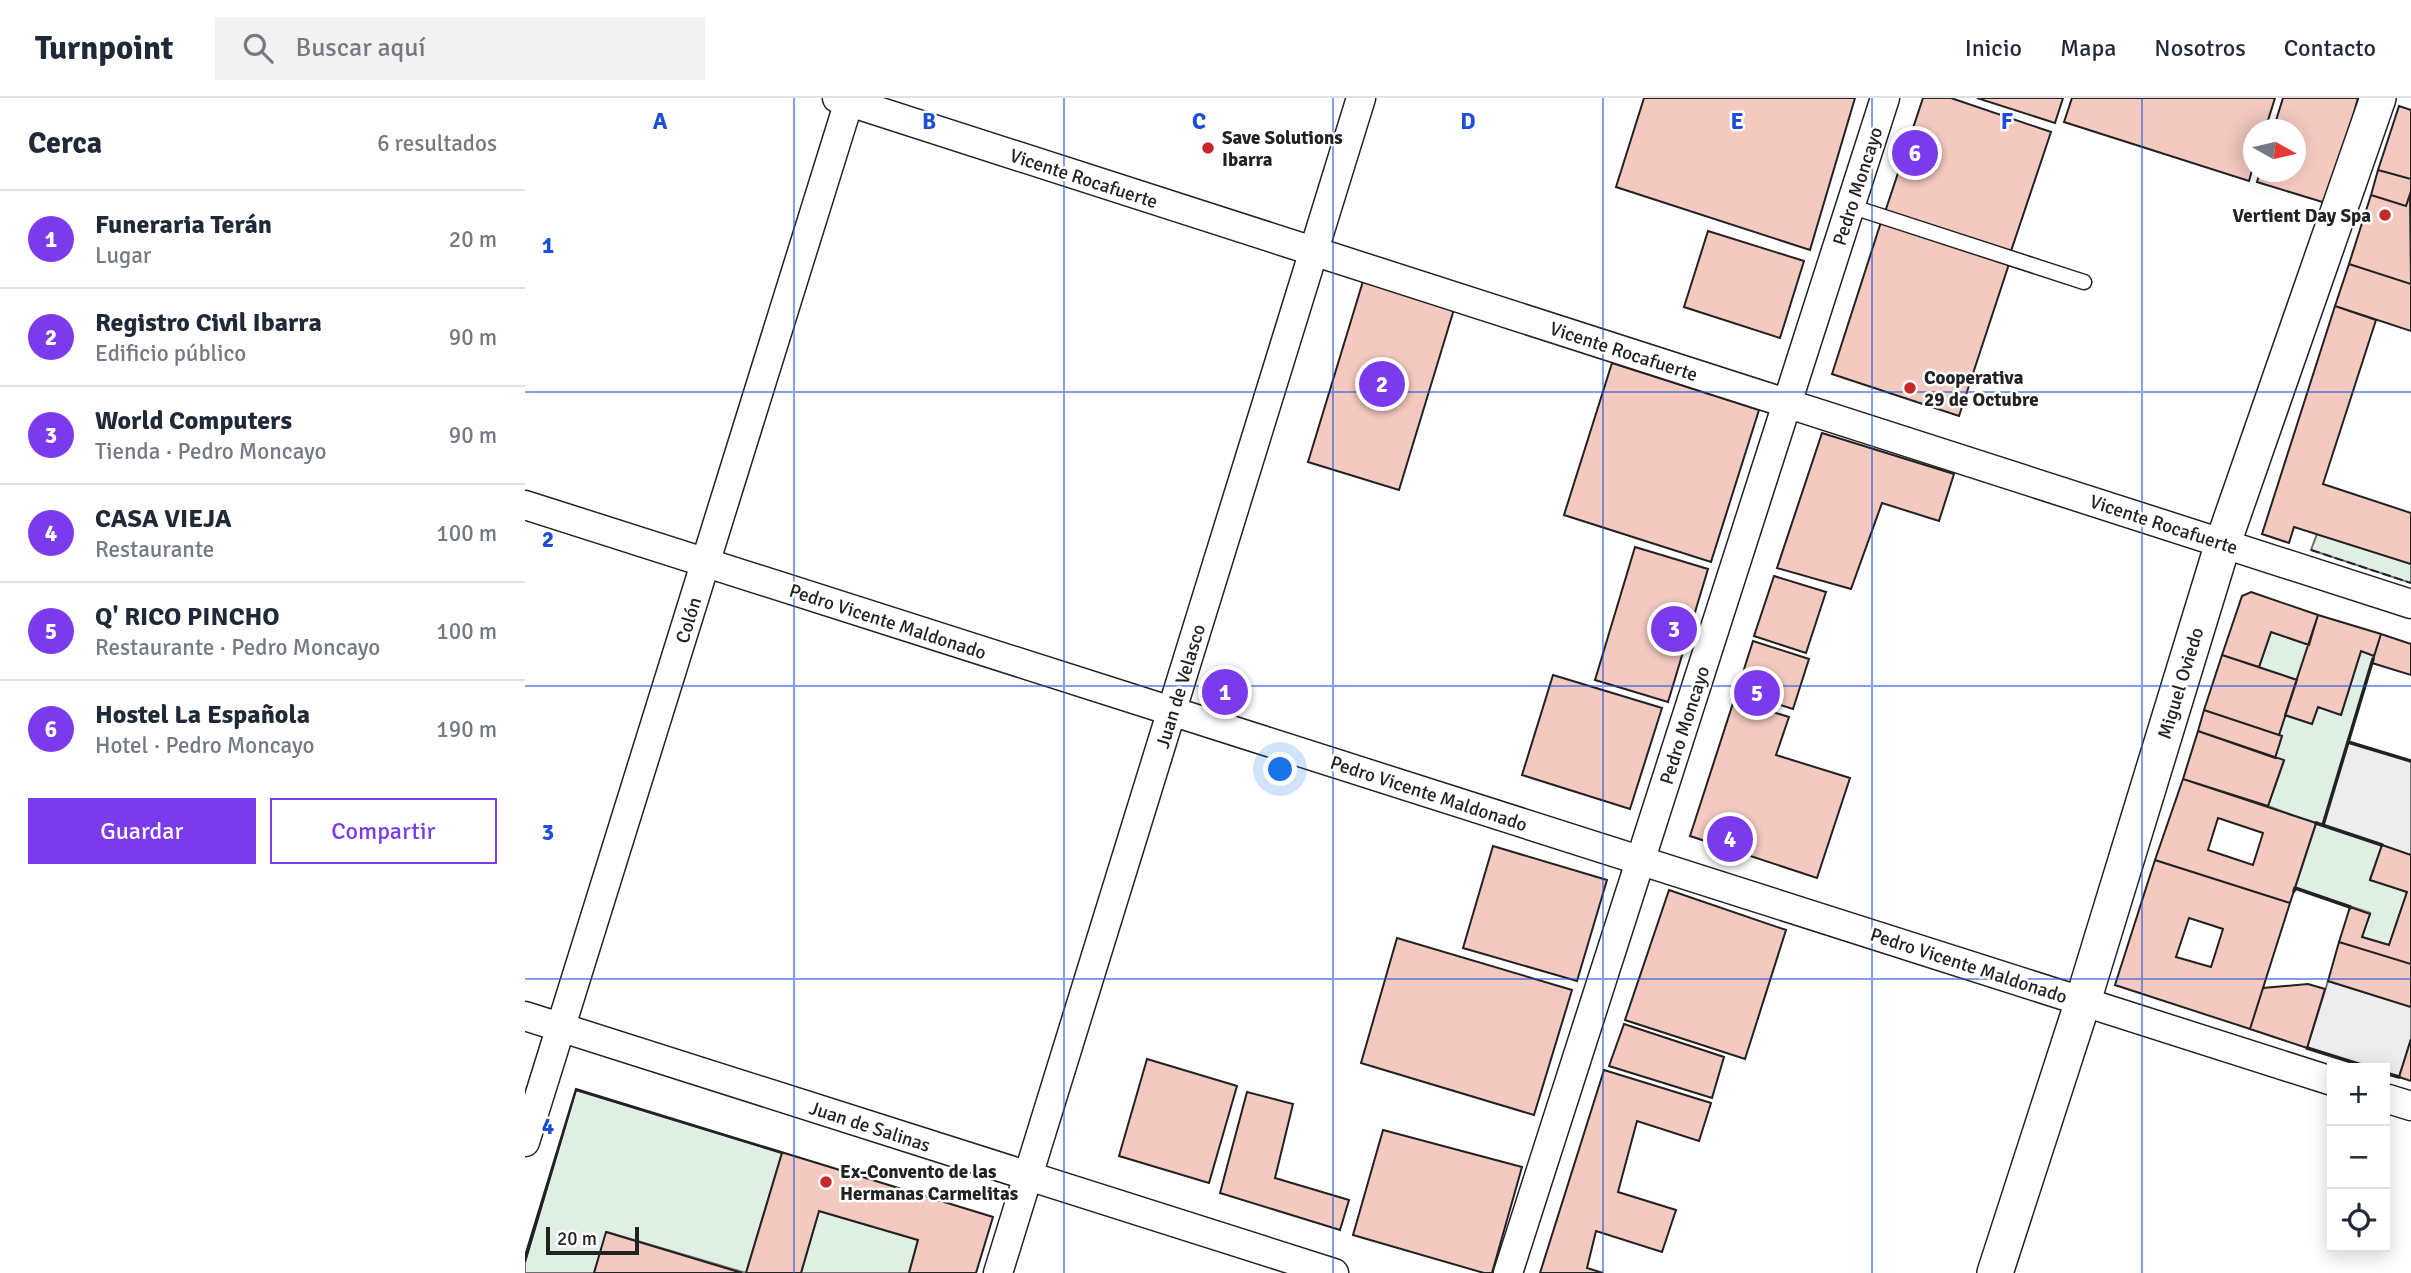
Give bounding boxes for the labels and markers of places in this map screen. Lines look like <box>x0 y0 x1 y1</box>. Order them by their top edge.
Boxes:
place label: Save Solutions Ibarra <box>1222 126 1343 172</box>
pin: 6 <box>1892 127 1938 179</box>
marker: Save Solutions Ibarra <box>1200 140 1216 156</box>
place label: Vertient Day Spa <box>2233 204 2371 228</box>
marker: Vertient Day Spa <box>2377 207 2393 223</box>
pin: 2 <box>1359 358 1405 410</box>
place label: Cooperativa 29 de Octubre <box>1924 366 2039 412</box>
marker: Cooperativa 29 de Octubre <box>1902 380 1918 396</box>
pin: 3 <box>1651 603 1697 655</box>
pin: 1 <box>1202 666 1248 718</box>
pin: 5 <box>1734 667 1780 719</box>
pin: 4 <box>1707 813 1753 865</box>
place label: Ex-Convento de las Hermanas Carmelitas <box>840 1160 1018 1206</box>
marker: Ex-Convento de las Hermanas Carmelitas <box>818 1174 834 1190</box>

